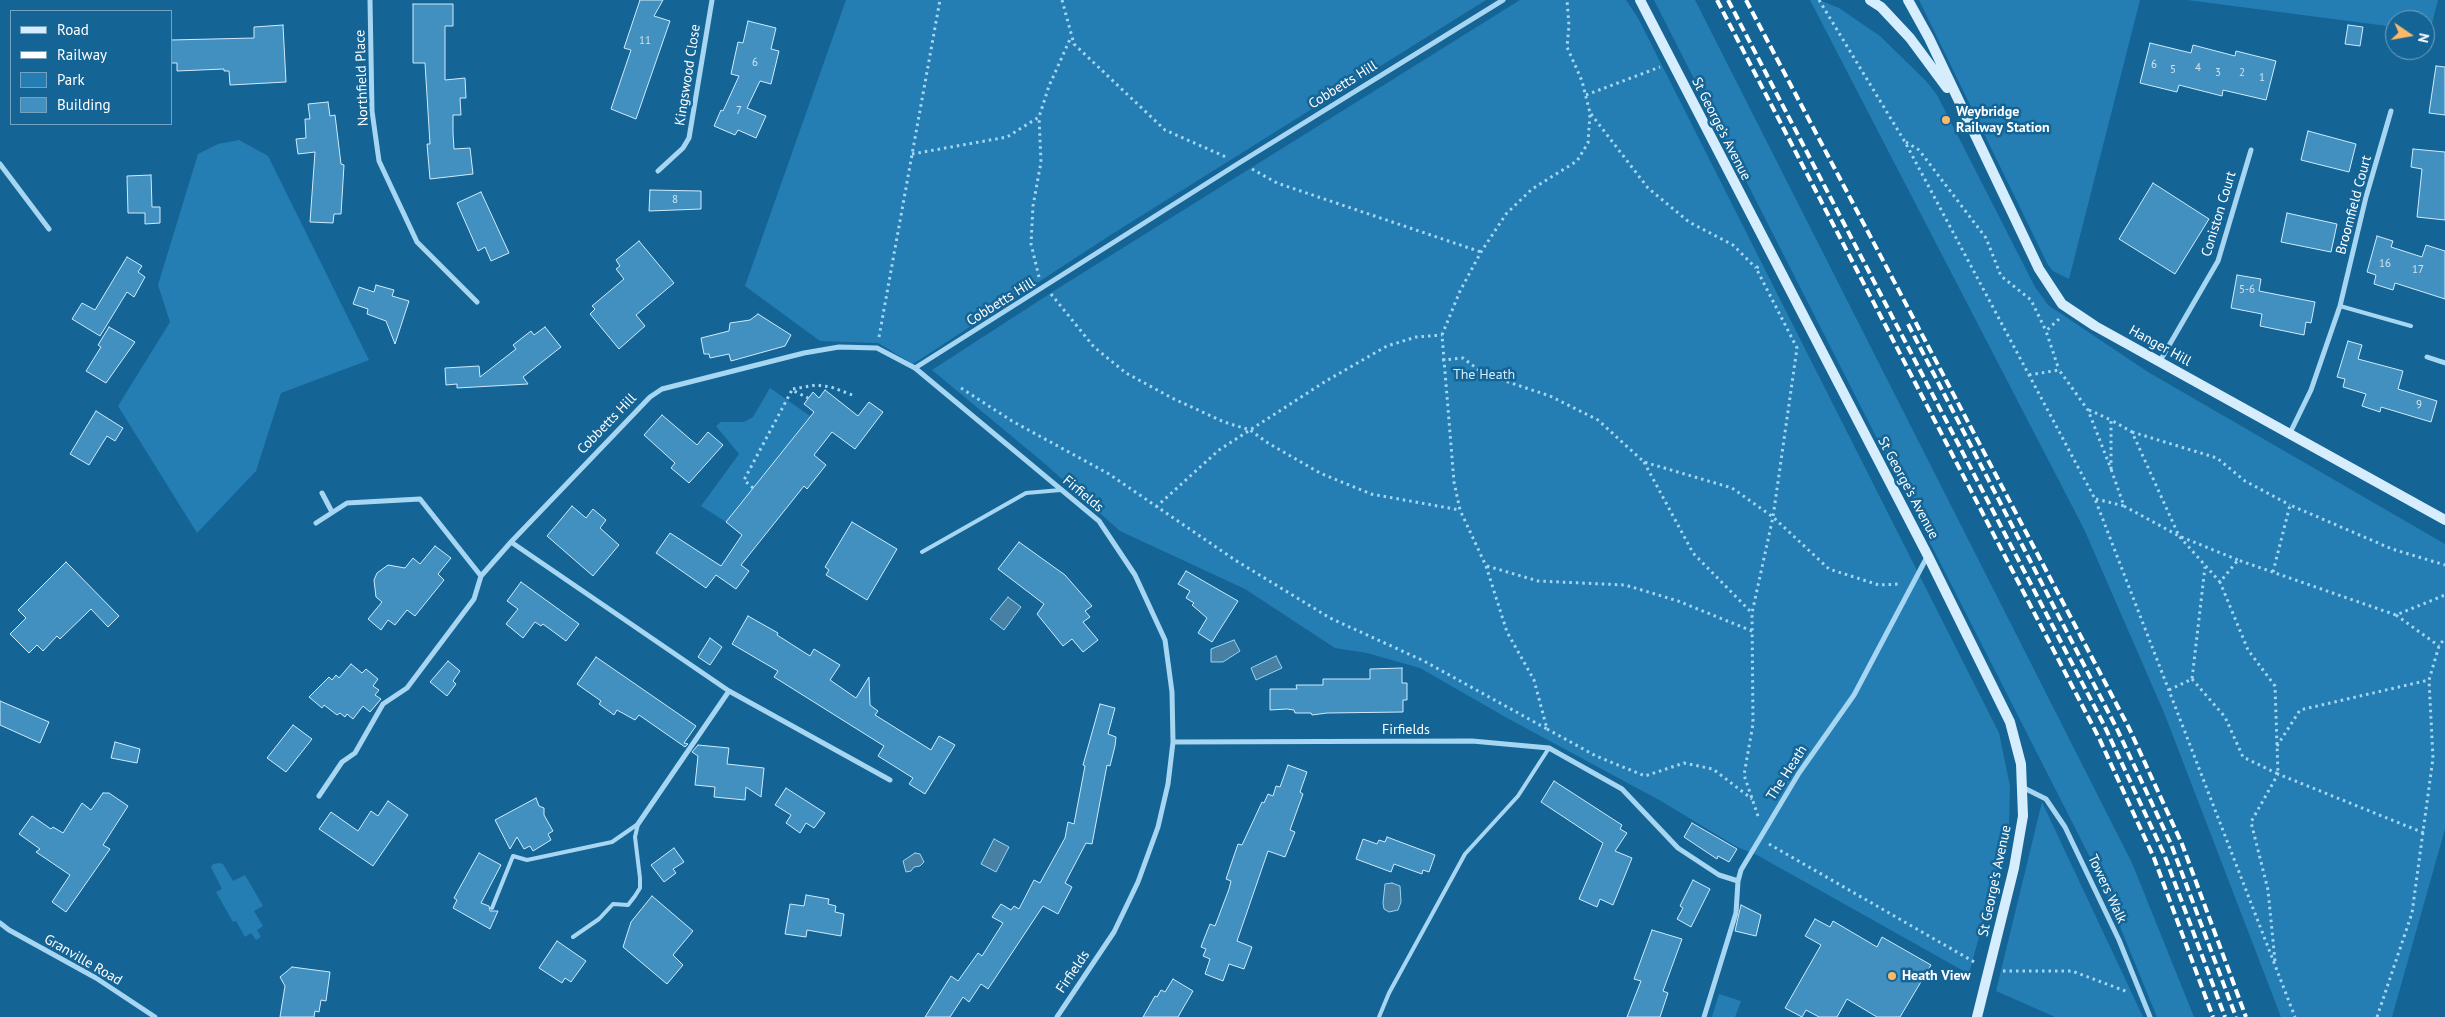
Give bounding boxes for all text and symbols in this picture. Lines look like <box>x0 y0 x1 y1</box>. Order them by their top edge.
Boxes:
legend <box>10 10 172 125</box>
north arrow <box>2385 10 2435 60</box>
text: Road <box>57 20 89 39</box>
street label: Kingswood Close <box>672 23 704 127</box>
street label: Northfield Place <box>352 29 372 127</box>
text: N <box>2414 32 2433 44</box>
house number: 11 <box>639 34 651 48</box>
text: Railway <box>57 45 107 64</box>
house number: 6 <box>752 56 758 70</box>
street label: Cobbetts Hill <box>1306 57 1380 113</box>
house number: 6 <box>2151 58 2157 72</box>
house number: 4 <box>2195 61 2201 75</box>
house number: 5 <box>2170 63 2176 77</box>
house number: 3 <box>2215 66 2221 80</box>
house number: 2 <box>2239 66 2245 80</box>
text: Park <box>57 70 85 89</box>
house number: 1 <box>2259 71 2265 85</box>
street label: St George’s Avenue <box>1688 75 1754 183</box>
text: Building <box>57 95 111 114</box>
house number: 7 <box>736 104 742 118</box>
place label: Weybridge Railway Station <box>1956 104 2050 136</box>
marker: Weybridge Railway Station <box>1940 114 1952 126</box>
street label: Broomfield Court <box>2333 154 2375 256</box>
street label: Coniston Court <box>2198 169 2240 259</box>
house number: 8 <box>672 193 678 207</box>
house number: 16 <box>2379 257 2391 271</box>
house number: 17 <box>2412 263 2424 277</box>
street label: Cobbetts Hill <box>964 274 1038 330</box>
house number: 5-6 <box>2239 283 2255 297</box>
street label: Hanger Hill <box>2126 322 2194 370</box>
park label: The Heath <box>1453 367 1515 383</box>
street label: Cobbetts Hill <box>574 390 640 458</box>
house number: 9 <box>2416 398 2422 412</box>
street label: St George’s Avenue <box>1874 434 1942 542</box>
street label: Firfields <box>1059 472 1107 516</box>
street label: Firfields <box>1382 722 1430 738</box>
street label: The Heath <box>1763 742 1811 804</box>
street label: St George’s Avenue <box>1975 824 2015 938</box>
street label: Towers Walk <box>2084 852 2130 926</box>
street label: Granville Road <box>41 931 125 989</box>
street label: Firfields <box>1053 947 1093 997</box>
place label: Heath View <box>1902 968 1971 984</box>
marker: Heath View <box>1886 970 1898 982</box>

